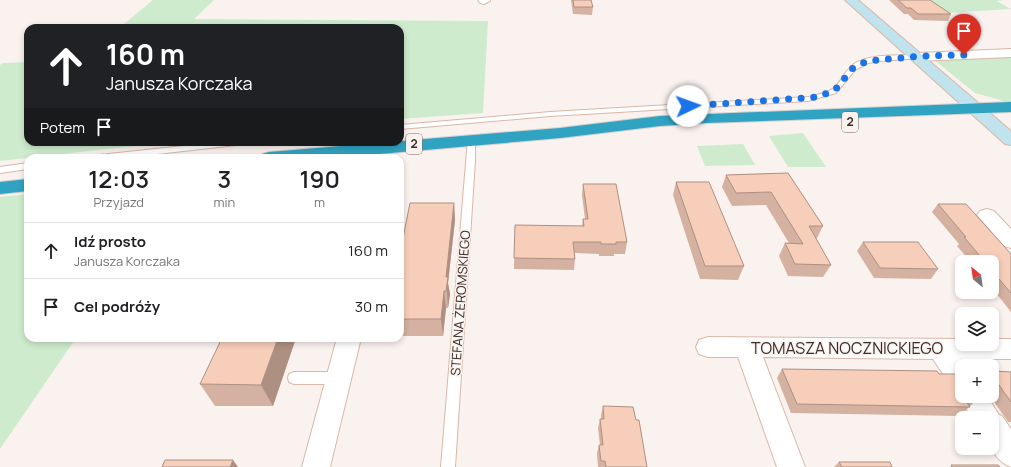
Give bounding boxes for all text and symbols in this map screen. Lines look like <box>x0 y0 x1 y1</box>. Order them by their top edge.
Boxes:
pin <box>947 14 981 55</box>
icon: arrive <box>953 20 975 42</box>
text: 160 m <box>106 35 185 73</box>
icon: ahead <box>40 40 92 92</box>
text: Janusza Korczaka <box>106 71 253 95</box>
position arrow <box>667 85 709 127</box>
road number: 2 <box>842 112 858 132</box>
icon: arrive <box>93 116 115 138</box>
text: Potem <box>40 117 85 138</box>
road number: 2 <box>406 134 422 154</box>
text: 12:03 <box>88 162 149 195</box>
text: 3 <box>218 162 231 195</box>
text: 190 <box>299 162 340 195</box>
text: Przyjazd <box>93 193 144 211</box>
text: min <box>213 193 235 211</box>
text: m <box>314 193 325 211</box>
street label: STEFANA ŻEROMSKIEGO <box>446 229 474 376</box>
text: Idź prosto <box>74 231 146 252</box>
icon: ahead <box>40 240 62 262</box>
text: 160 m <box>348 240 388 261</box>
text: Janusza Korczaka <box>74 252 180 270</box>
north arrow <box>955 255 999 299</box>
map controls <box>955 255 999 455</box>
icon: arrive <box>40 296 62 318</box>
text: Cel podróży <box>74 296 160 317</box>
text: 30 m <box>355 296 388 317</box>
button: layers <box>955 307 999 351</box>
street label: TOMASZA NOCZNICKIEGO <box>751 337 943 359</box>
button: + <box>955 359 999 403</box>
button: − <box>955 411 999 455</box>

